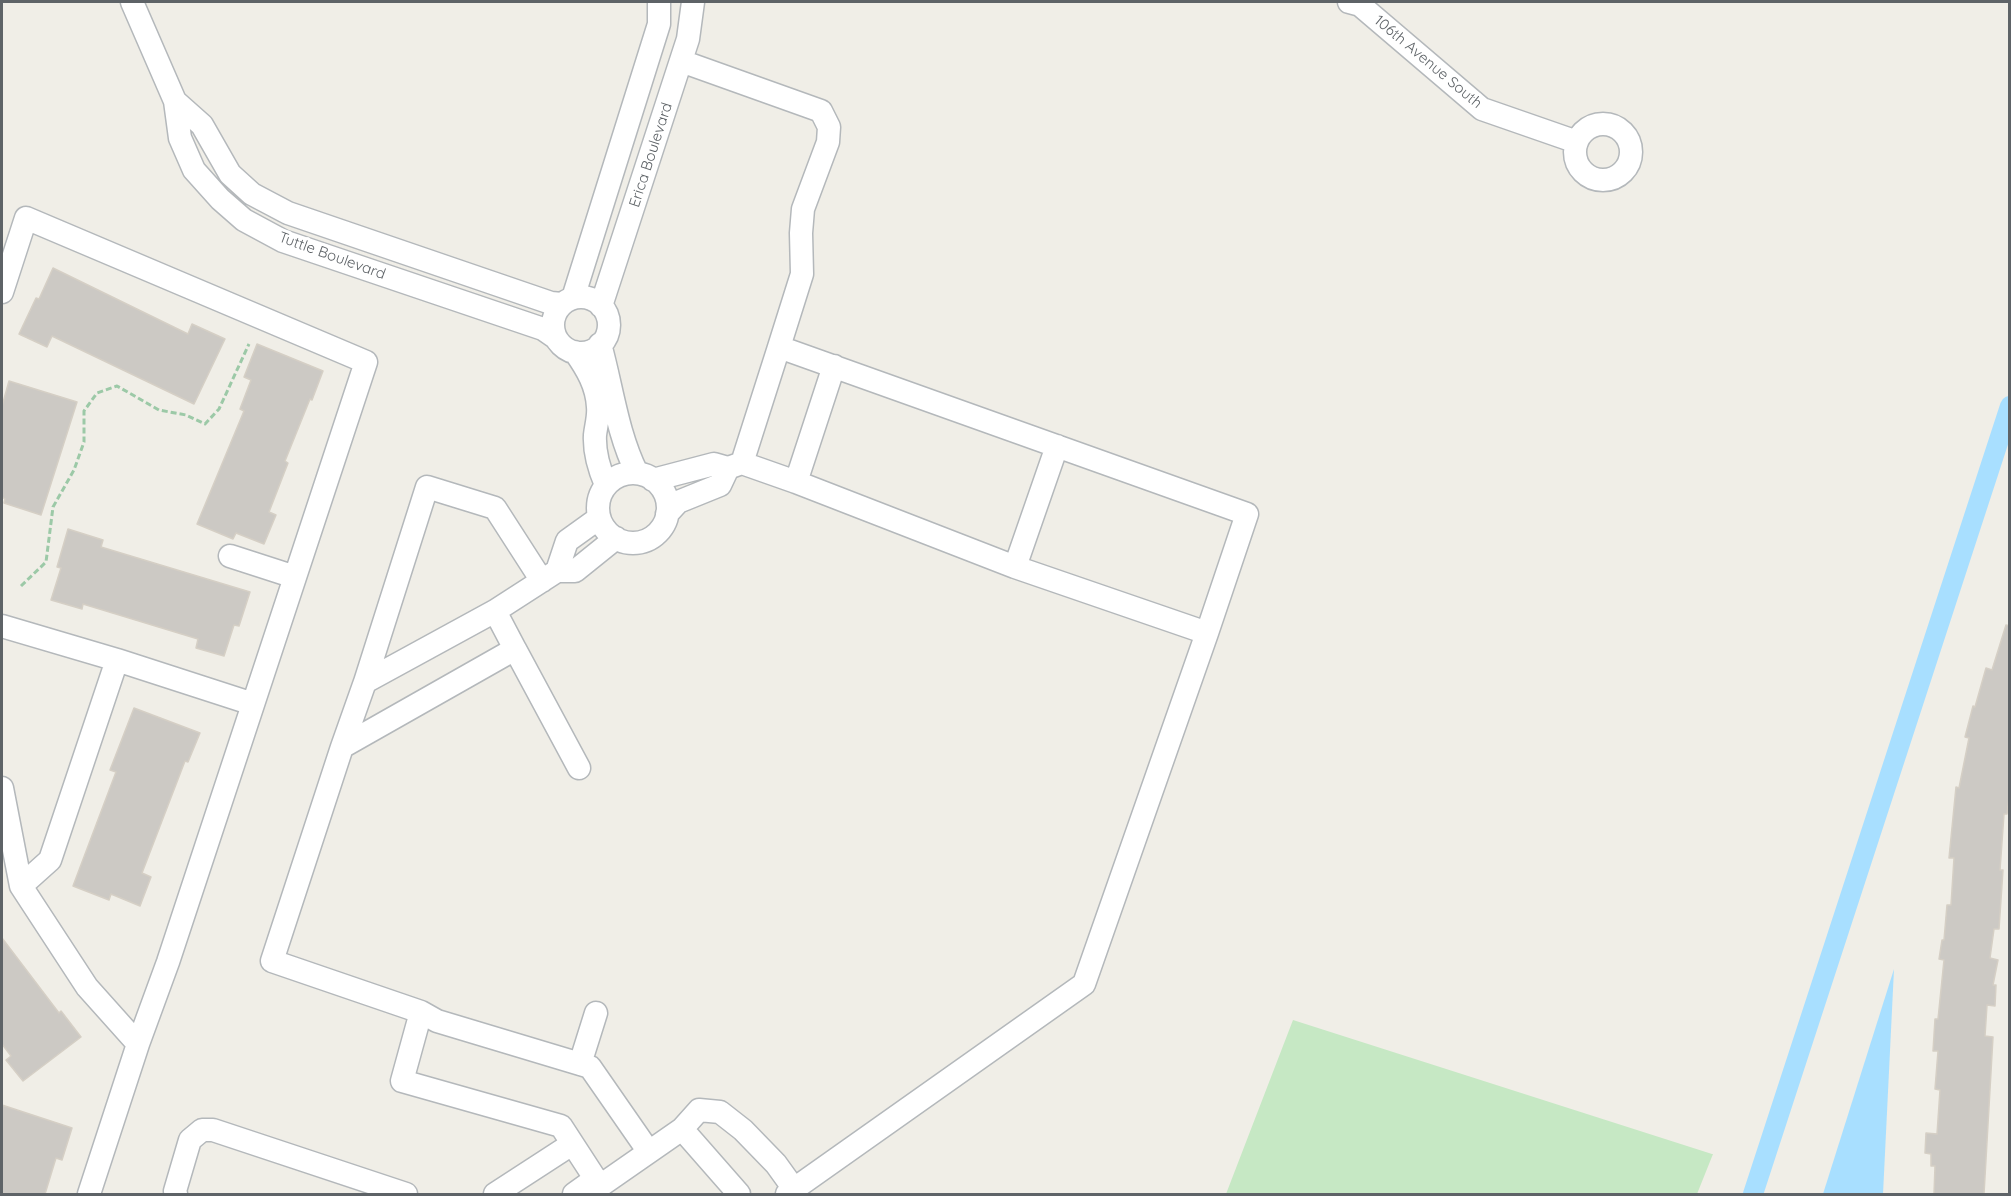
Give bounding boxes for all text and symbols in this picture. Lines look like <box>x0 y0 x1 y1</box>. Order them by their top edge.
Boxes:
street label: 106th Avenue South <box>1370 12 1486 112</box>
street label: Erica Boulevard <box>626 100 676 210</box>
street label: Tuttle Boulevard <box>276 228 388 284</box>

